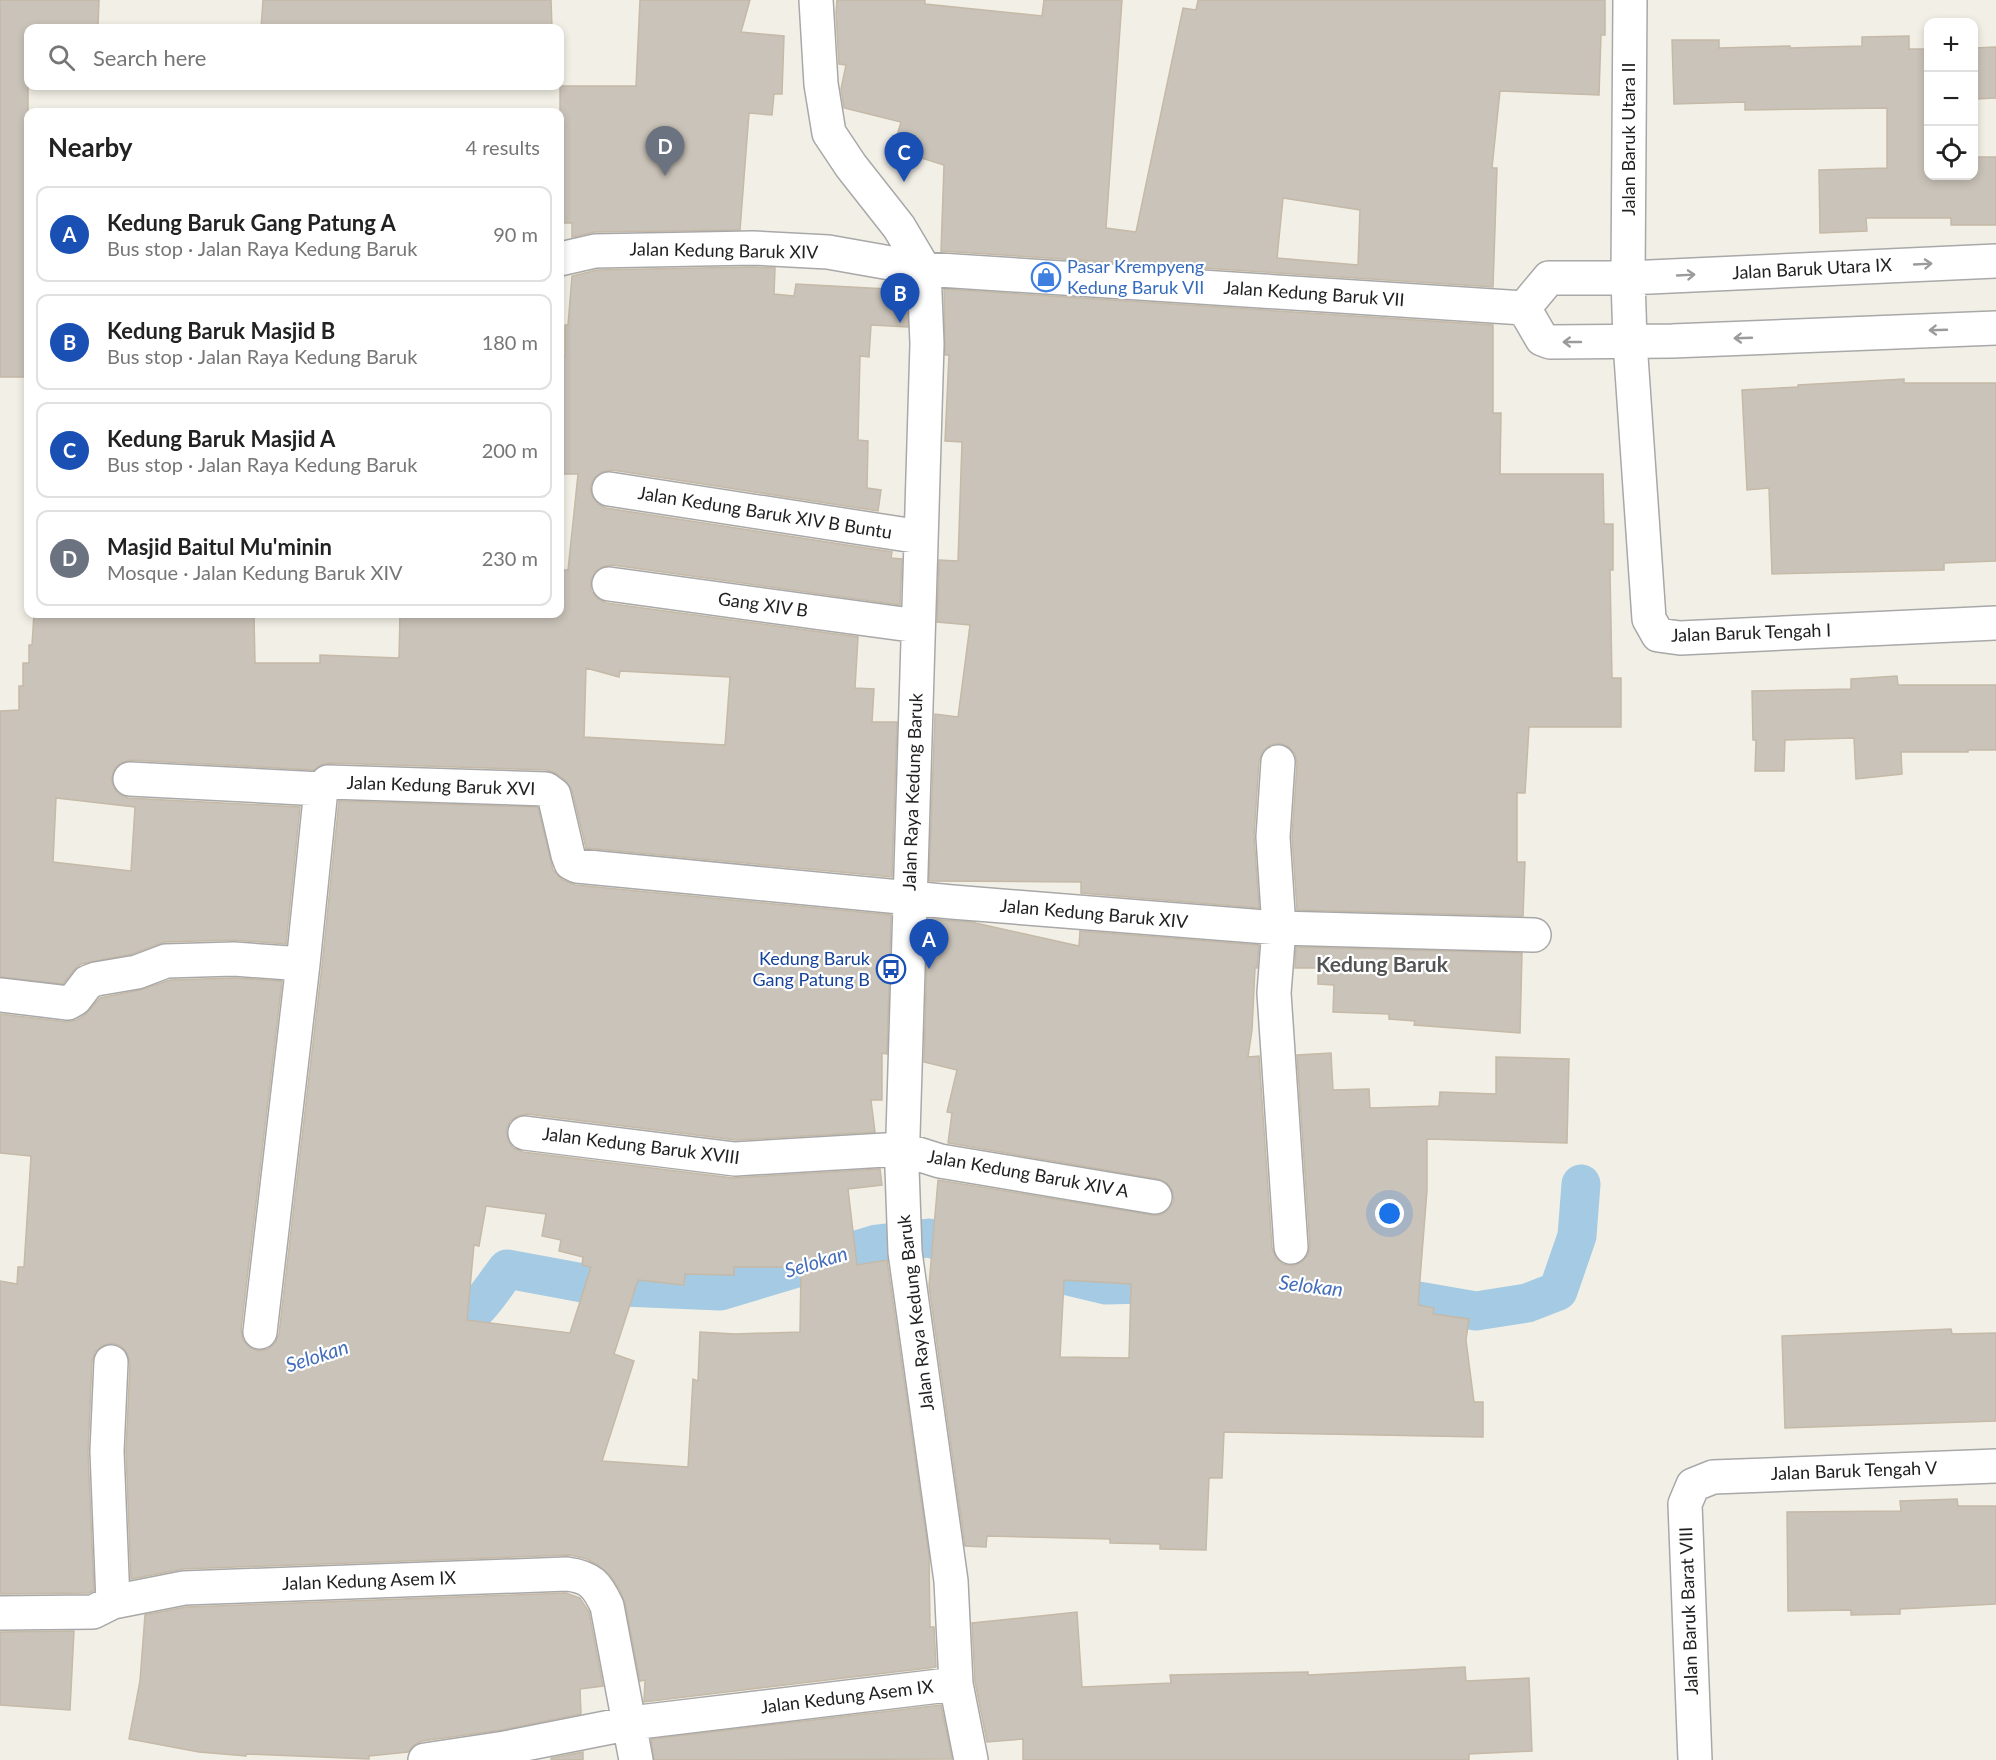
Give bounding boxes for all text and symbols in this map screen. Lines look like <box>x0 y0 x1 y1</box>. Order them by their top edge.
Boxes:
map controls <box>1924 18 1978 180</box>
button: + <box>1924 18 1978 72</box>
search box <box>24 24 564 90</box>
icon: search <box>45 41 78 74</box>
text: Search here <box>93 44 206 71</box>
street label: Jalan Baruk Utara II <box>1617 62 1639 216</box>
button: − <box>1924 72 1978 126</box>
pin: D <box>646 126 684 176</box>
button: locate <box>1924 126 1978 180</box>
text: Nearby <box>48 131 133 163</box>
pin: C <box>884 132 924 182</box>
text: 4 results <box>465 135 540 159</box>
text: Kedung Baruk Gang Patung A <box>107 209 396 236</box>
text: A <box>63 222 76 246</box>
text: 90 m <box>493 222 538 246</box>
text: Bus stop · Jalan Raya Kedung Baruk <box>107 236 417 260</box>
street label: Jalan Kedung Baruk XIV <box>630 237 819 263</box>
street label: Jalan Baruk Utara IX <box>1732 253 1893 283</box>
place label: Pasar Krempyeng Kedung Baruk VII <box>1067 255 1204 298</box>
one-way arrow <box>1912 259 1932 270</box>
shop icon: Pasar Krempyeng Kedung Baruk VII <box>1030 261 1062 293</box>
one-way arrow <box>1676 270 1696 281</box>
pin: B <box>880 274 920 323</box>
street label: Jalan Kedung Baruk VII <box>1223 276 1405 310</box>
text: Kedung Baruk Masjid B <box>107 317 335 344</box>
one-way arrow <box>1928 325 1948 336</box>
text: B <box>63 330 76 354</box>
text: 180 m <box>482 330 538 354</box>
one-way arrow <box>1733 332 1753 343</box>
one-way arrow <box>1562 336 1582 348</box>
text: Bus stop · Jalan Raya Kedung Baruk <box>107 344 417 368</box>
text: Kedung Baruk Masjid A <box>107 425 335 452</box>
text: C <box>63 438 76 462</box>
text: 200 m <box>482 438 538 462</box>
text: Bus stop · Jalan Raya Kedung Baruk <box>107 452 417 476</box>
street label: Jalan Kedung Baruk XIV B Buntu <box>637 481 894 543</box>
text: Masjid Baitul Mu'minin <box>107 533 332 560</box>
text: D <box>62 546 77 570</box>
text: 230 m <box>482 546 538 570</box>
text: Mosque · Jalan Kedung Baruk XIV <box>107 560 403 584</box>
street label: Gang XIV B <box>717 587 810 621</box>
street label: Jalan Baruk Tengah I <box>1670 618 1831 646</box>
street label: Jalan Raya Kedung Baruk <box>898 692 926 891</box>
street label: Jalan Kedung Baruk XVI <box>346 771 536 799</box>
street label: Jalan Kedung Baruk XIV <box>999 894 1190 932</box>
pin: A <box>910 920 948 969</box>
place label: Kedung Baruk Gang Patung B <box>752 947 871 990</box>
district label: Kedung Baruk <box>1316 951 1449 976</box>
bus stop icon: Kedung Baruk Gang Patung B <box>875 953 907 985</box>
street label: Jalan Kedung Baruk XVIII <box>541 1122 741 1168</box>
street label: Jalan Kedung Baruk XIV A <box>926 1144 1131 1202</box>
your location <box>1375 1199 1404 1228</box>
street label: Jalan Raya Kedung Baruk <box>892 1213 938 1413</box>
water label: Selokan <box>781 1240 850 1282</box>
water label: Selokan <box>1278 1269 1345 1301</box>
water label: Selokan <box>282 1334 351 1376</box>
street label: Jalan Baruk Tengah V <box>1770 1456 1938 1484</box>
street label: Jalan Baruk Barat VIII <box>1674 1527 1702 1695</box>
street label: Jalan Kedung Asem IX <box>282 1566 457 1594</box>
street label: Jalan Kedung Asem IX <box>759 1674 935 1718</box>

